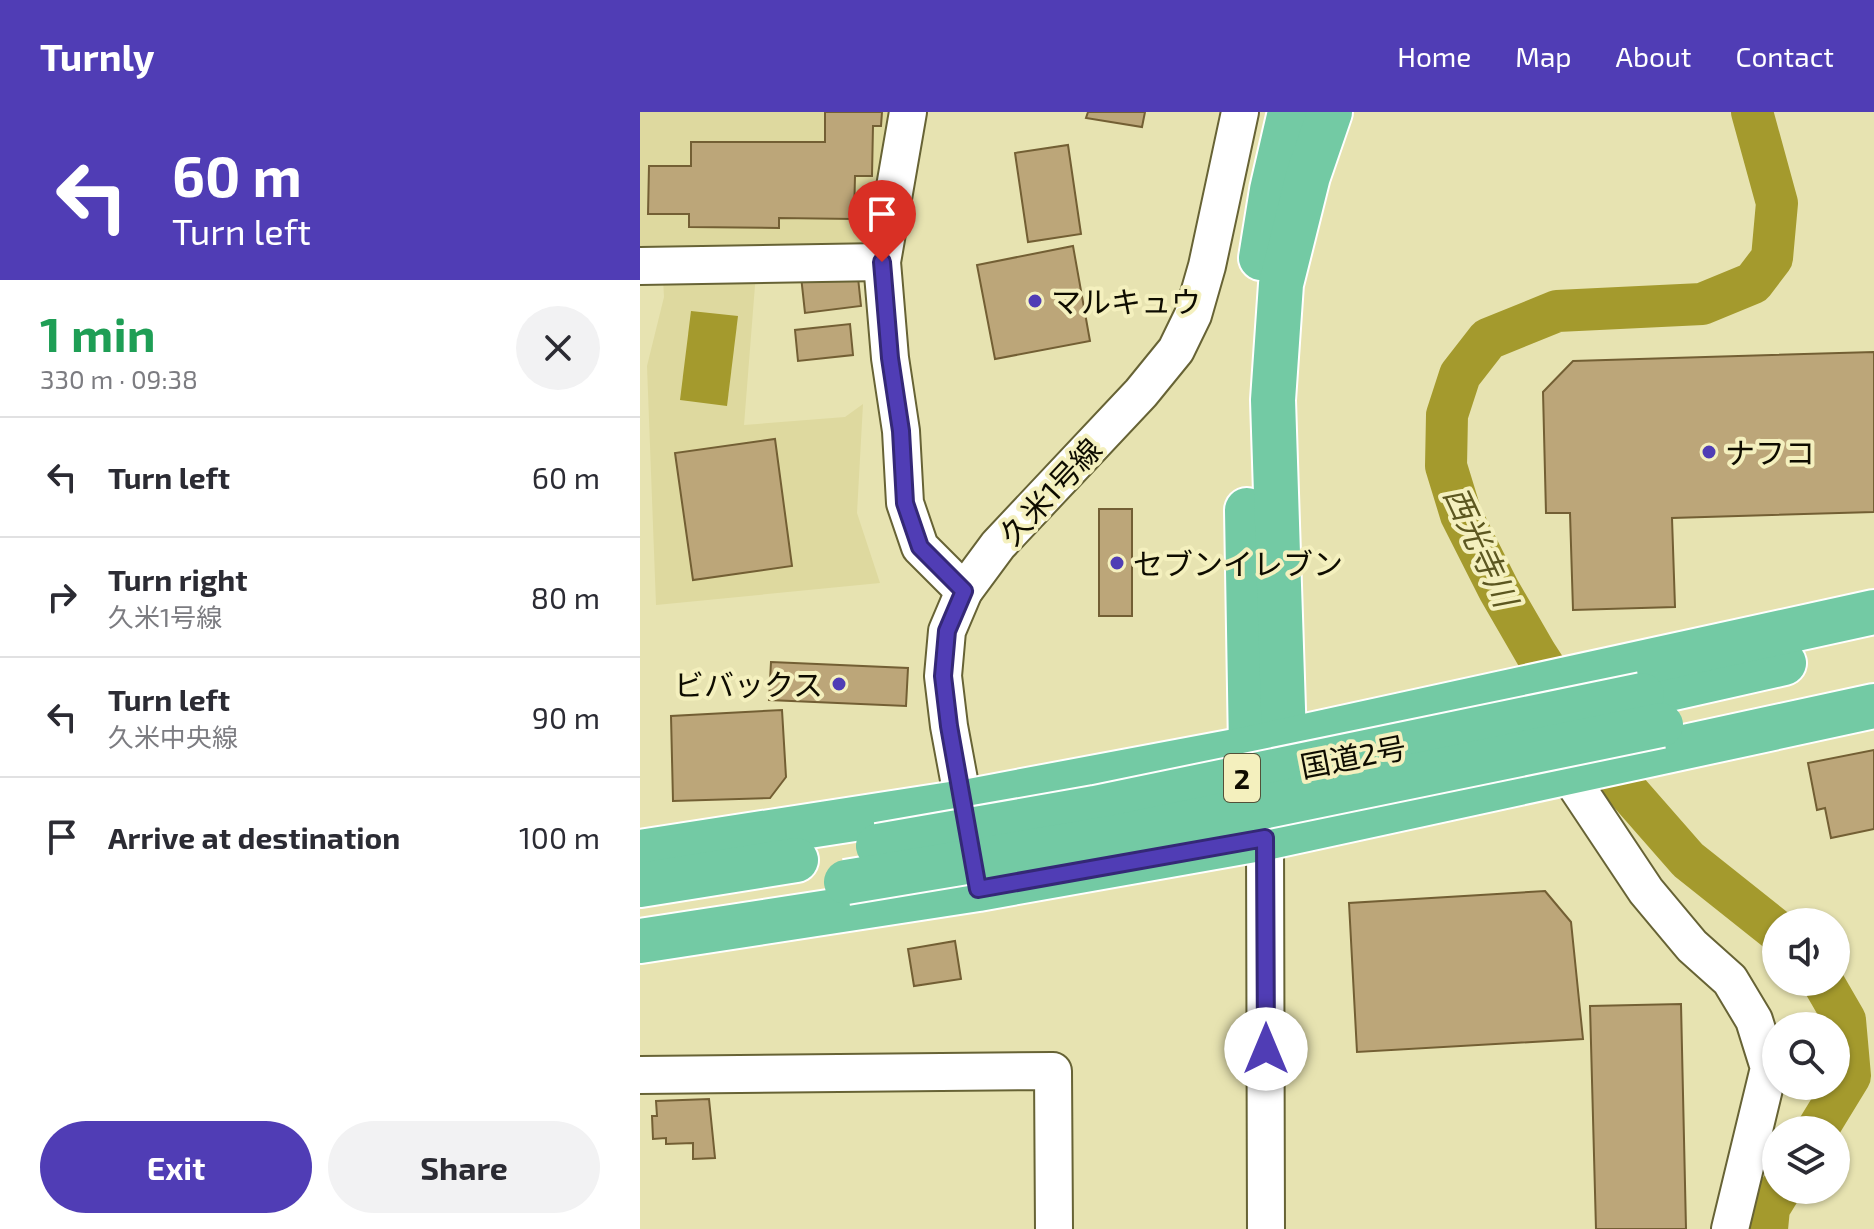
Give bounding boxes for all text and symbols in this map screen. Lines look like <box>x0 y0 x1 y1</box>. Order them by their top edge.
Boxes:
text: Turnly <box>40 33 155 79</box>
text: Home <box>1397 39 1471 73</box>
text: Map <box>1515 39 1572 73</box>
text: About <box>1616 39 1691 73</box>
text: Contact <box>1735 39 1834 73</box>
text: 60 m <box>172 141 302 208</box>
icon: left <box>40 144 144 248</box>
pin <box>848 180 916 262</box>
icon: arrive <box>860 192 904 236</box>
text: Turn left <box>172 209 311 252</box>
place label: マルキュウ <box>1051 283 1201 319</box>
marker: マルキュウ <box>1026 292 1044 310</box>
text: 1 min <box>40 304 156 362</box>
button: close <box>516 306 600 390</box>
text: 330 m · 09:38 <box>40 363 198 394</box>
street label: 久米1号線 <box>992 430 1108 552</box>
place label: ナフコ <box>1725 434 1815 470</box>
marker: ナフコ <box>1700 443 1718 461</box>
icon: left <box>40 455 84 499</box>
text: Turn left <box>108 459 230 495</box>
text: 60 m <box>532 459 600 495</box>
water label: 西光寺川 <box>1438 480 1528 615</box>
place label: セブンイレブン <box>1133 545 1343 581</box>
marker: セブンイレブン <box>1108 554 1126 572</box>
text: Turn right <box>108 561 248 597</box>
icon: right <box>40 575 84 619</box>
text: 80 m <box>531 579 600 615</box>
text: 久米1号線 <box>108 601 222 632</box>
place label: ビバックス <box>674 666 823 702</box>
marker: ビバックス <box>830 675 848 693</box>
text: Turn left <box>108 681 230 717</box>
icon: left <box>40 695 84 739</box>
text: 90 m <box>532 699 600 735</box>
text: 久米中央線 <box>108 721 238 752</box>
street label: 国道2号 <box>1297 728 1409 784</box>
road number: 2 <box>1224 754 1260 802</box>
icon: arrive <box>40 815 84 859</box>
text: Arrive at destination <box>108 819 400 855</box>
text: 100 m <box>519 819 600 855</box>
map controls <box>1762 908 1850 1204</box>
button: sound <box>1762 908 1850 996</box>
position arrow <box>1224 1007 1308 1091</box>
button: search <box>1762 1012 1850 1100</box>
button: layers <box>1762 1116 1850 1204</box>
button: Exit <box>40 1121 312 1213</box>
button: Share <box>328 1121 600 1213</box>

